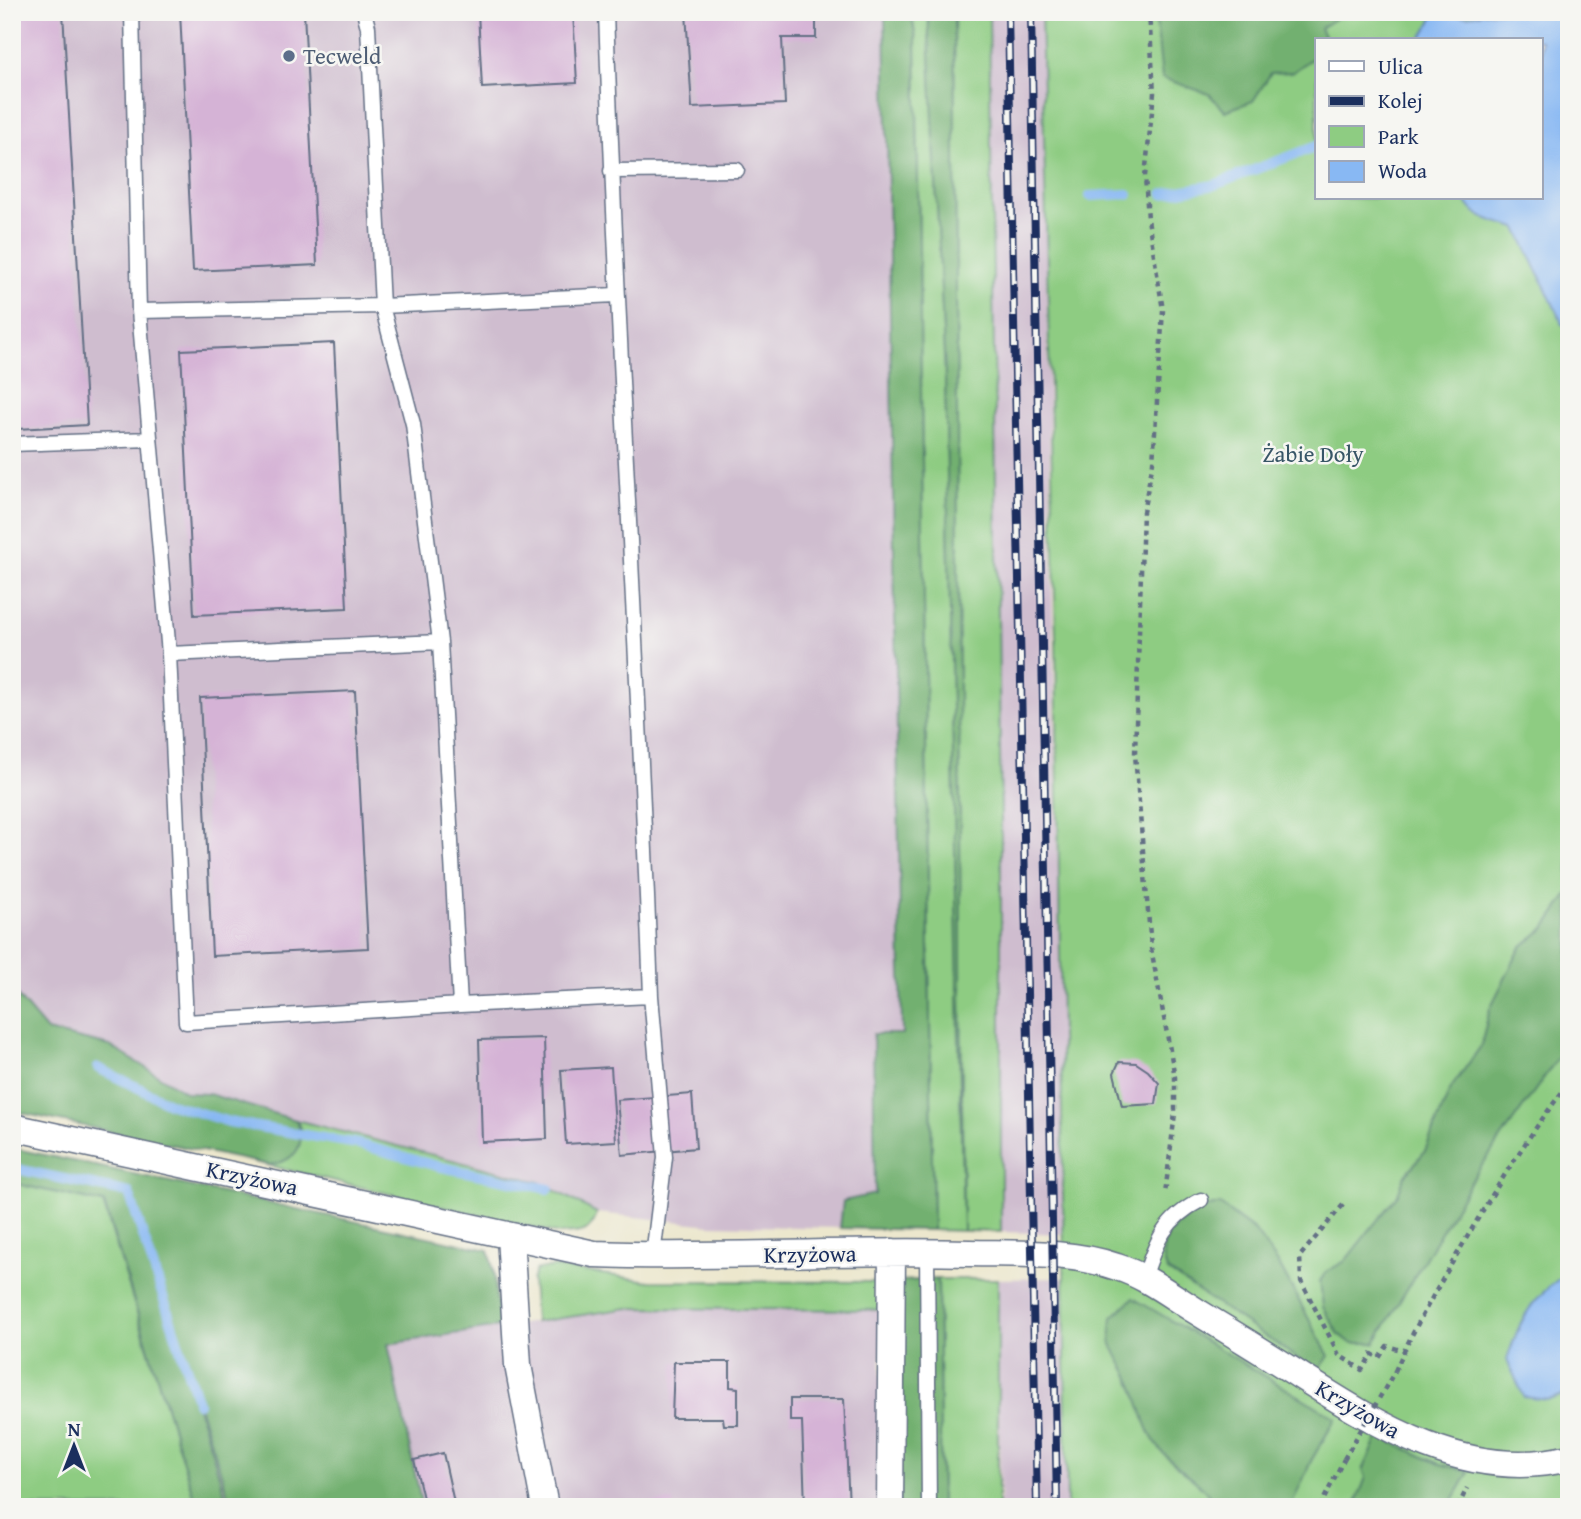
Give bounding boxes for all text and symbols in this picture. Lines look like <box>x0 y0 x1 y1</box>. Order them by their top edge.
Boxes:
legend <box>1315 38 1542 200</box>
place label: Tecweld <box>303 39 382 72</box>
marker: Tecweld <box>281 48 297 64</box>
text: Ulica <box>1378 51 1423 82</box>
text: Kolej <box>1378 85 1423 116</box>
text: Park <box>1378 121 1419 152</box>
text: Woda <box>1378 155 1427 186</box>
park label: Żabie Doły <box>1262 437 1364 470</box>
street label: Krzyżowa <box>203 1152 301 1203</box>
street label: Krzyżowa <box>763 1236 857 1271</box>
street label: Krzyżowa <box>1310 1371 1407 1446</box>
north arrow <box>38 1410 108 1480</box>
text: N <box>68 1415 81 1443</box>

